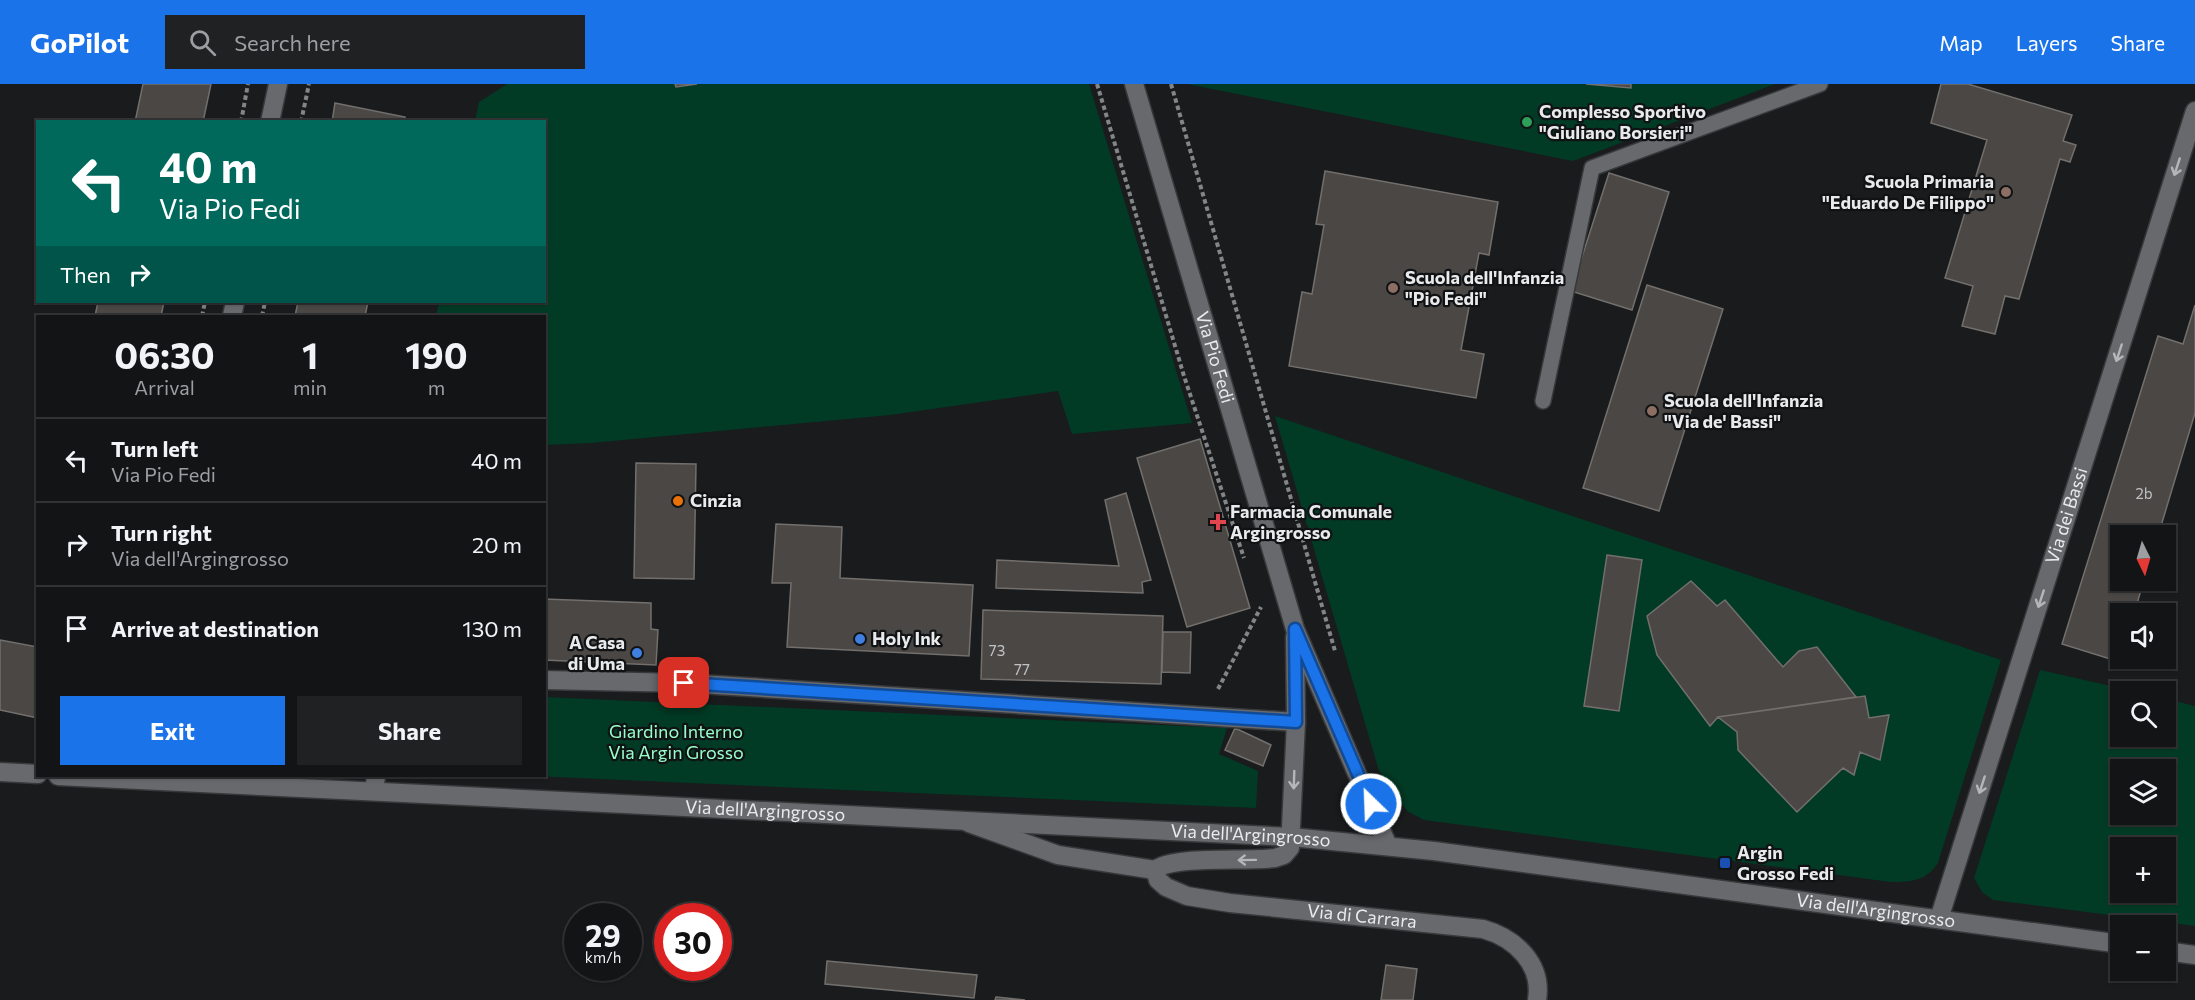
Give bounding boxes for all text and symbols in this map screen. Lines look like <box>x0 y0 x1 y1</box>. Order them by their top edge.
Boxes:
search box <box>165 15 585 69</box>
text: GoPilot <box>30 25 129 59</box>
icon: search <box>186 26 219 59</box>
text: Search here <box>234 29 351 56</box>
text: Map <box>1939 30 1983 55</box>
text: Layers <box>2016 30 2078 55</box>
text: Share <box>2111 30 2165 55</box>
place label: Complesso Sportivo "Giuliano Borsieri" <box>1539 100 1706 143</box>
marker: Complesso Sportivo "Giuliano Borsieri" <box>1520 115 1534 129</box>
text: 40 m <box>159 140 257 192</box>
icon: left <box>60 144 138 222</box>
one-way arrow <box>2171 157 2182 176</box>
place label: Scuola Primaria "Eduardo De Filippo" <box>1822 170 1994 213</box>
marker: Scuola Primaria "Eduardo De Filippo" <box>1999 185 2013 199</box>
text: Via Pio Fedi <box>159 192 301 225</box>
icon: right <box>123 258 156 291</box>
text: Then <box>60 261 111 288</box>
place label: Scuola dell'Infanzia "Pio Fedi" <box>1405 266 1564 309</box>
marker: Scuola dell'Infanzia "Pio Fedi" <box>1386 281 1400 295</box>
street label: Via Pio Fedi <box>1192 309 1240 405</box>
text: 06:30 <box>114 332 215 376</box>
text: 1 <box>302 332 318 376</box>
text: 190 <box>405 332 468 376</box>
one-way arrow <box>2112 343 2123 362</box>
text: Arrival <box>134 375 195 399</box>
text: min <box>293 375 327 399</box>
text: m <box>428 375 445 399</box>
place label: Scuola dell'Infanzia "Via de' Bassi" <box>1664 389 1823 432</box>
marker: Scuola dell'Infanzia "Via de' Bassi" <box>1645 404 1659 418</box>
text: Turn left <box>111 435 198 462</box>
icon: left <box>60 444 93 477</box>
text: 40 m <box>471 447 522 474</box>
text: Via Pio Fedi <box>111 462 216 486</box>
street label: Via dei Bassi <box>2040 464 2091 566</box>
house number: 2b <box>2135 484 2153 502</box>
place label: Cinzia <box>690 489 742 511</box>
marker: Cinzia <box>671 494 685 508</box>
place label: Farmacia Comunale Argingrosso <box>1230 500 1392 543</box>
marker: Farmacia Comunale Argingrosso <box>1211 515 1225 529</box>
text: Turn right <box>111 519 212 546</box>
north arrow <box>2110 525 2176 591</box>
map controls <box>2110 525 2176 981</box>
icon: right <box>60 528 93 561</box>
text: 20 m <box>472 531 522 558</box>
text: Via dell'Argingrosso <box>111 546 289 570</box>
one-way arrow <box>2035 589 2046 608</box>
button: sound <box>2110 603 2176 669</box>
icon: arrive <box>60 612 93 645</box>
text: Arrive at destination <box>111 615 319 642</box>
text: 130 m <box>462 615 522 642</box>
place label: Holy Ink <box>872 627 942 649</box>
place label: A Casa di Uma <box>568 631 625 674</box>
marker: Holy Ink <box>853 632 867 646</box>
house number: 73 <box>989 641 1005 659</box>
marker: A Casa di Uma <box>630 646 644 660</box>
pin <box>658 657 709 708</box>
house number: 77 <box>1014 660 1030 678</box>
icon: arrive <box>667 666 700 699</box>
button: search <box>2110 681 2176 747</box>
button: Exit <box>60 696 285 765</box>
button: Share <box>297 696 522 765</box>
park label: Giardino Interno Via Argin Grosso <box>608 720 744 763</box>
button: layers <box>2110 759 2176 825</box>
one-way arrow <box>1288 769 1299 789</box>
position arrow <box>1339 772 1403 836</box>
one-way arrow <box>1976 775 1987 794</box>
street label: Via dell'Argingrosso <box>685 795 846 825</box>
street label: Via dell'Argingrosso <box>1170 819 1332 851</box>
button: + <box>2110 837 2176 903</box>
place label: Argin Grosso Fedi <box>1737 841 1834 884</box>
one-way arrow <box>1237 855 1257 866</box>
marker: Argin Grosso Fedi <box>1718 856 1732 870</box>
street label: Via dell'Argingrosso <box>1795 888 1957 931</box>
street label: Via di Carrara <box>1306 899 1418 932</box>
speed limit sign: 30 <box>654 903 732 981</box>
button: − <box>2110 915 2176 981</box>
text: 29 <box>585 916 621 953</box>
text: km/h <box>585 948 621 966</box>

